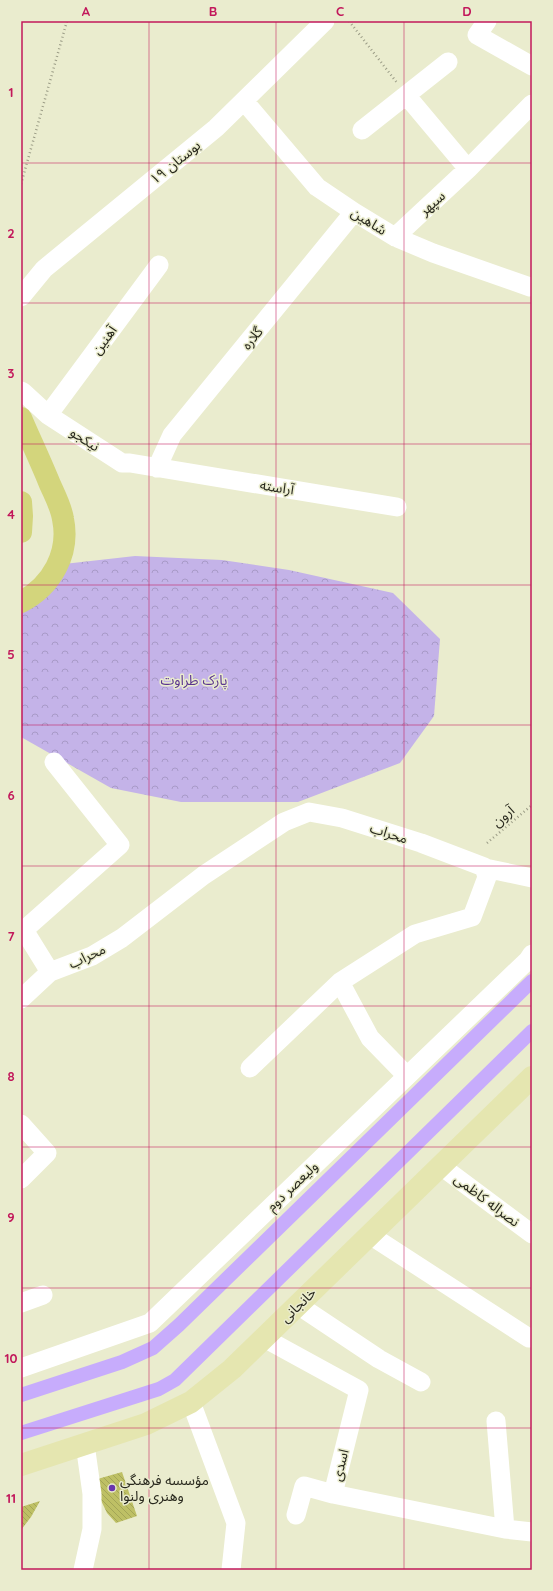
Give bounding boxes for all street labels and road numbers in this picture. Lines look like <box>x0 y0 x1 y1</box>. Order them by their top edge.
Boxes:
street label: بوستان ۱۹ <box>146 136 204 188</box>
street label: سپهر <box>415 187 449 221</box>
street label: شاهین <box>348 203 390 239</box>
street label: آهنین <box>87 321 121 358</box>
street label: گلاره <box>237 323 267 353</box>
street label: نیکجو <box>67 423 103 455</box>
street label: آراسته <box>259 475 296 499</box>
street label: آرون <box>488 801 519 831</box>
street label: محراب <box>368 818 410 848</box>
street label: محراب <box>66 940 108 972</box>
street label: ولیعصر دوم <box>262 1157 323 1216</box>
street label: نصراله کاظمی <box>451 1169 524 1231</box>
street label: خانجانی <box>276 1284 320 1326</box>
street label: اسدی <box>327 1447 353 1483</box>

